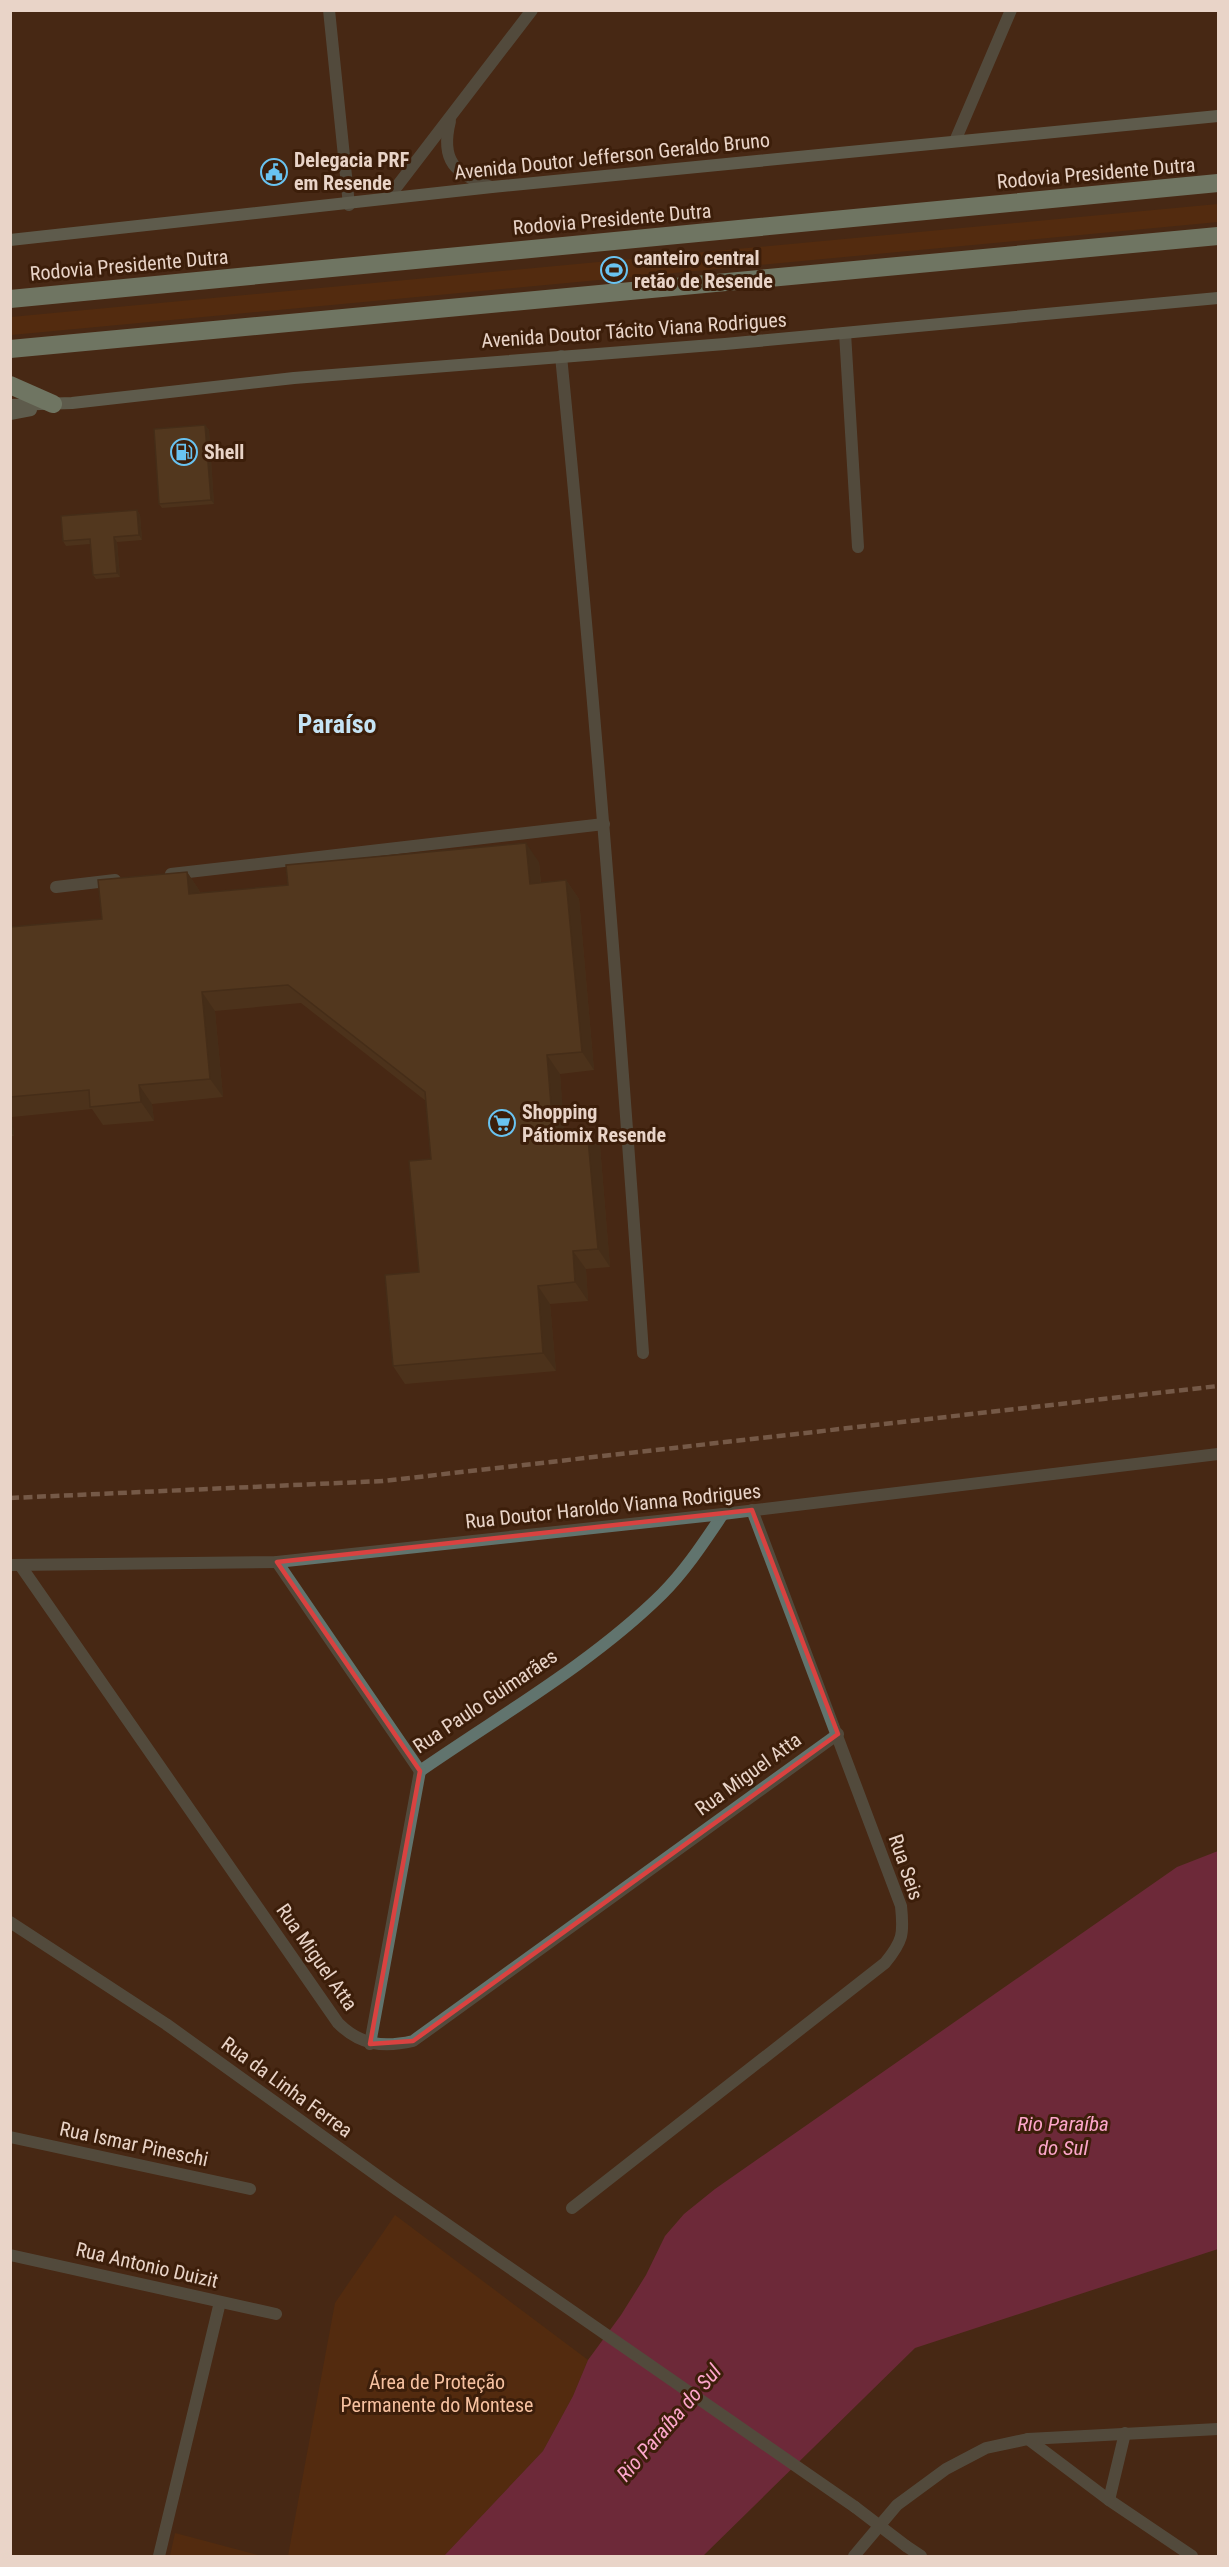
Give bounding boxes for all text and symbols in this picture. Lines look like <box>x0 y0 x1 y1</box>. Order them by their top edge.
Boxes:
street label: Avenida Doutor Jefferson Geraldo Bruno <box>453 127 771 185</box>
place label: Delegacia PRF em Resende <box>294 148 410 195</box>
street label: Rodovia Presidente Dutra <box>996 152 1196 194</box>
public building icon: Delegacia PRF em Resende <box>259 157 289 187</box>
street label: Rodovia Presidente Dutra <box>512 198 712 240</box>
street label: Rodovia Presidente Dutra <box>29 244 229 286</box>
place label: canteiro central retão de Resende <box>634 246 773 293</box>
sports icon: canteiro central retão de Resende <box>599 255 629 285</box>
street label: Avenida Doutor Tácito Viana Rodrigues <box>481 307 787 353</box>
fuel station icon: Shell <box>169 437 199 467</box>
place label: Shell <box>204 440 244 464</box>
district label: Paraíso <box>298 709 377 739</box>
place label: Shopping Pátiomix Resende <box>522 1100 666 1147</box>
supermarket icon: Shopping Pátiomix Resende <box>487 1108 517 1138</box>
street label: Rua Doutor Haroldo Vianna Rodrigues <box>464 1479 762 1533</box>
street label: Rua Paulo Guimarães <box>408 1644 562 1758</box>
street label: Rua Miguel Atta <box>690 1728 806 1820</box>
street label: Rua Seis <box>884 1831 928 1903</box>
street label: Rua Miguel Atta <box>271 1899 363 2015</box>
street label: Rua da Linha Ferrea <box>217 2031 357 2143</box>
water label: Rio Paraíba do Sul <box>1017 2112 1109 2160</box>
street label: Rua Ismar Pineschi <box>58 2117 210 2171</box>
street label: Rua Antonio Duizit <box>74 2237 221 2293</box>
water label: Rio Paraíba do Sul <box>612 2360 726 2486</box>
park label: Área de Proteção Permanente do Montese <box>341 2370 533 2417</box>

